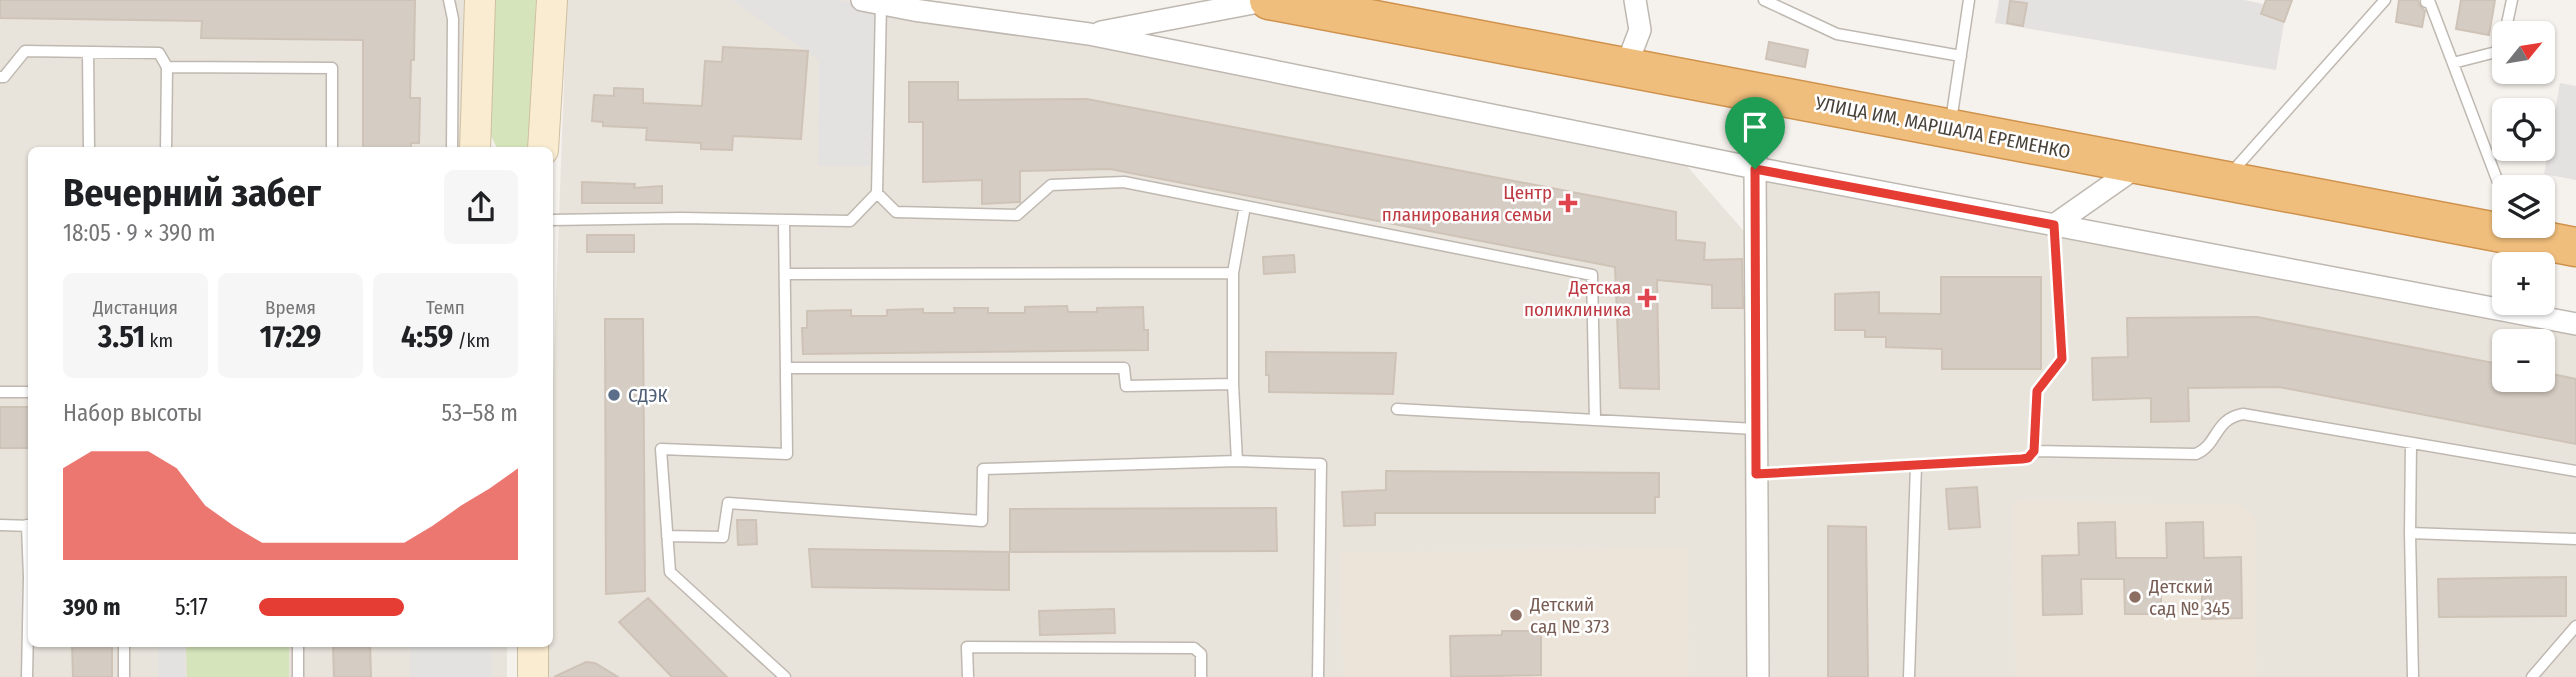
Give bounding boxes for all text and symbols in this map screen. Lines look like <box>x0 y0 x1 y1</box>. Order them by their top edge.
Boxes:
north arrow <box>2492 21 2555 84</box>
map controls <box>2492 21 2555 392</box>
street label: УЛИЦА ИМ. МАРШАЛА ЕРЕМЕНКО <box>1813 91 2072 164</box>
pin <box>1725 97 1785 169</box>
button: locate <box>2492 98 2555 161</box>
icon: arrive <box>1736 108 1774 146</box>
text: Вечерний забег <box>63 170 321 216</box>
button: share <box>444 170 518 244</box>
button: layers <box>2492 175 2555 238</box>
place label: Центр планирования семьи <box>1382 181 1552 226</box>
marker: Центр планирования семьи <box>1558 193 1578 213</box>
text: 18:05 · 9 × 390 m <box>63 219 215 247</box>
button: + <box>2492 252 2555 315</box>
place label: Детская поликлиника <box>1524 276 1631 321</box>
marker: Детская поликлиника <box>1637 288 1657 308</box>
text: Дистанция <box>93 296 178 319</box>
text: Время <box>265 296 316 319</box>
text: Темп <box>426 296 465 319</box>
text: 3.51 <box>98 319 145 355</box>
text: 17:29 <box>260 319 321 355</box>
text: 4:59 <box>401 319 453 355</box>
text: km <box>145 329 173 352</box>
text: /km <box>453 329 490 352</box>
button: − <box>2492 329 2555 392</box>
place label: СДЭК <box>628 384 668 407</box>
marker: СДЭК <box>606 387 622 403</box>
text: Набор высоты <box>63 399 202 427</box>
text: 53–58 m <box>441 399 518 427</box>
place label: Детский сад № 345 <box>2148 575 2230 620</box>
marker: Детский сад № 345 <box>2127 589 2143 605</box>
text: 390 m <box>63 593 120 621</box>
text: 5:17 <box>175 593 208 621</box>
place label: Детский сад № 373 <box>1529 593 1609 638</box>
marker: Детский сад № 373 <box>1508 607 1524 623</box>

